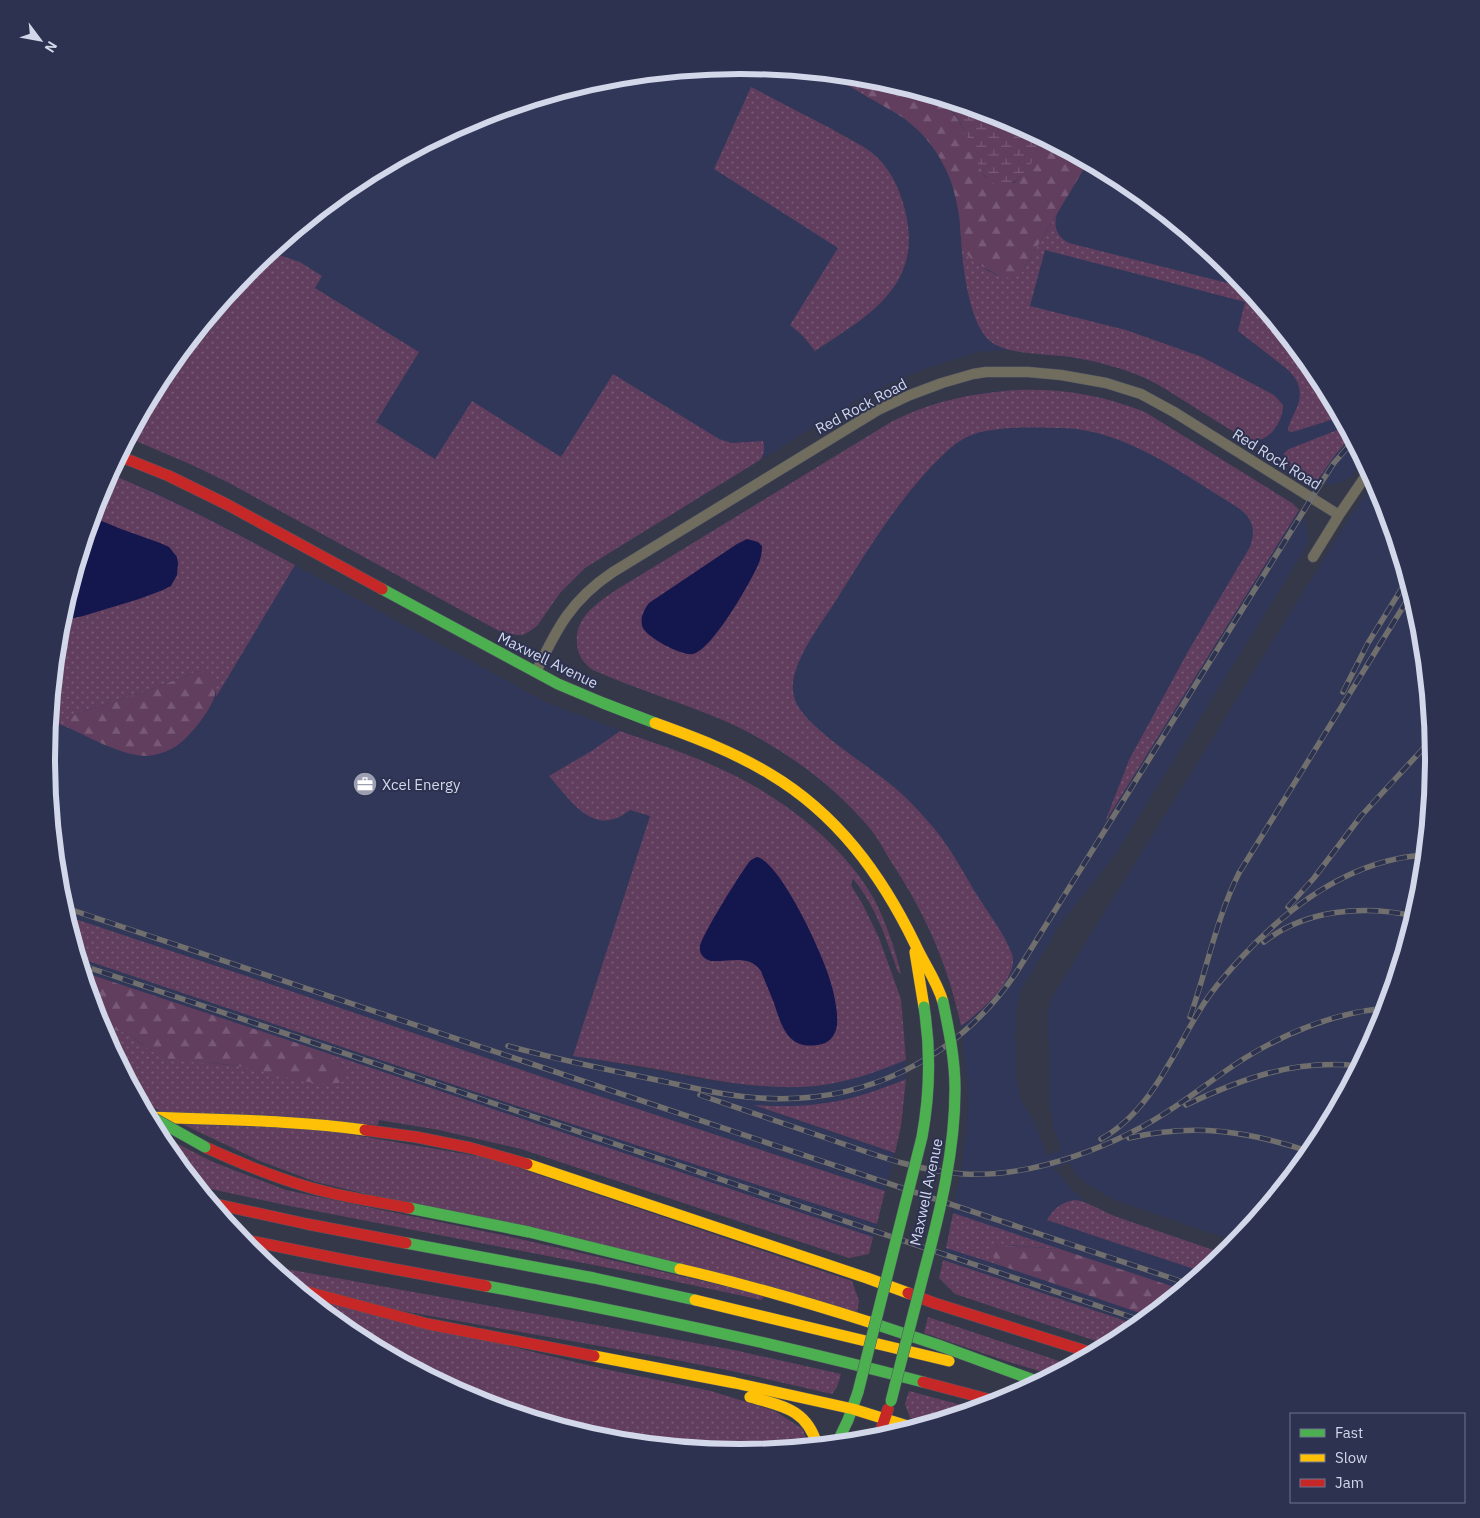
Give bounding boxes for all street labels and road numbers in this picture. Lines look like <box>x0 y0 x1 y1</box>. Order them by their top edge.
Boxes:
street label: Red Rock Road <box>812 374 910 438</box>
street label: Red Rock Road <box>1229 424 1325 494</box>
street label: Maxwell Avenue <box>495 628 601 692</box>
street label: Maxwell Avenue <box>905 1137 947 1247</box>

